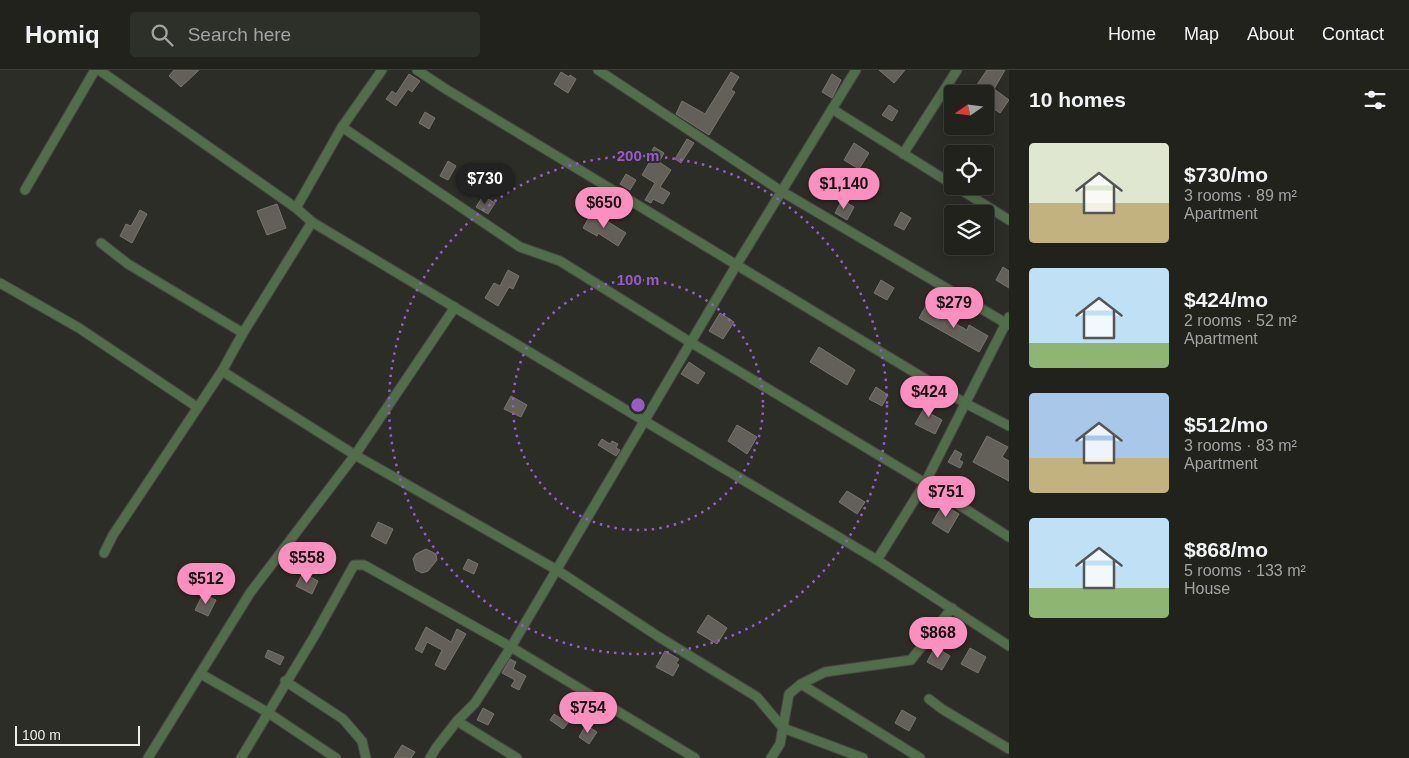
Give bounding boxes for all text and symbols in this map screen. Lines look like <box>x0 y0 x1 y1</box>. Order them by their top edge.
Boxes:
search box <box>130 12 480 57</box>
text: Homiq <box>25 21 100 48</box>
icon: search <box>148 21 176 49</box>
text: Search here <box>188 24 291 45</box>
text: Home <box>1108 24 1156 44</box>
text: Map <box>1184 24 1219 44</box>
text: About <box>1247 24 1294 44</box>
text: Contact <box>1322 24 1384 44</box>
north arrow <box>944 85 994 135</box>
map controls <box>944 85 994 255</box>
icon: filters <box>1361 86 1389 114</box>
text: 10 homes <box>1029 88 1126 111</box>
button: locate <box>944 145 994 195</box>
text: 200 m <box>617 147 659 164</box>
pin: $730 <box>455 162 515 205</box>
icon: home <box>1069 163 1129 223</box>
text: $730/mo <box>1184 163 1268 186</box>
pin: $1,140 <box>803 168 885 210</box>
text: $730 <box>467 170 503 187</box>
text: $1,140 <box>820 175 868 192</box>
pin: $650 <box>574 186 634 229</box>
text: 3 rooms · 89 m² <box>1184 187 1297 204</box>
text: $650 <box>586 194 622 211</box>
button: layers <box>944 205 994 255</box>
text: Apartment <box>1184 205 1258 222</box>
text: 100 m <box>617 271 659 288</box>
pin: $279 <box>924 286 984 329</box>
icon: home <box>1069 288 1129 348</box>
text: $424/mo <box>1184 288 1268 311</box>
text: $279 <box>936 294 972 311</box>
text: 2 rooms · 52 m² <box>1184 312 1297 329</box>
text: Apartment <box>1184 330 1258 347</box>
pin: $424 <box>899 376 959 418</box>
text: $424 <box>911 383 947 400</box>
centre of rings <box>629 396 647 414</box>
icon: home <box>1069 413 1129 473</box>
text: $512/mo <box>1184 413 1268 436</box>
text: 3 rooms · 83 m² <box>1184 437 1297 454</box>
text: Apartment <box>1184 455 1258 472</box>
pin: $751 <box>916 476 976 518</box>
text: $751 <box>928 483 964 500</box>
icon: home <box>1069 538 1129 598</box>
text: $868/mo <box>1184 538 1268 561</box>
pin: $558 <box>277 542 337 584</box>
text: $558 <box>289 549 325 566</box>
pin: $512 <box>176 562 236 605</box>
text: 5 rooms · 133 m² <box>1184 562 1306 579</box>
text: $512 <box>188 570 224 587</box>
text: House <box>1184 580 1230 597</box>
pin: $868 <box>908 616 968 659</box>
text: $868 <box>920 624 956 641</box>
pin: $754 <box>558 692 618 734</box>
text: $754 <box>570 699 606 716</box>
scale bar <box>15 723 140 746</box>
text: 100 m <box>22 727 61 743</box>

